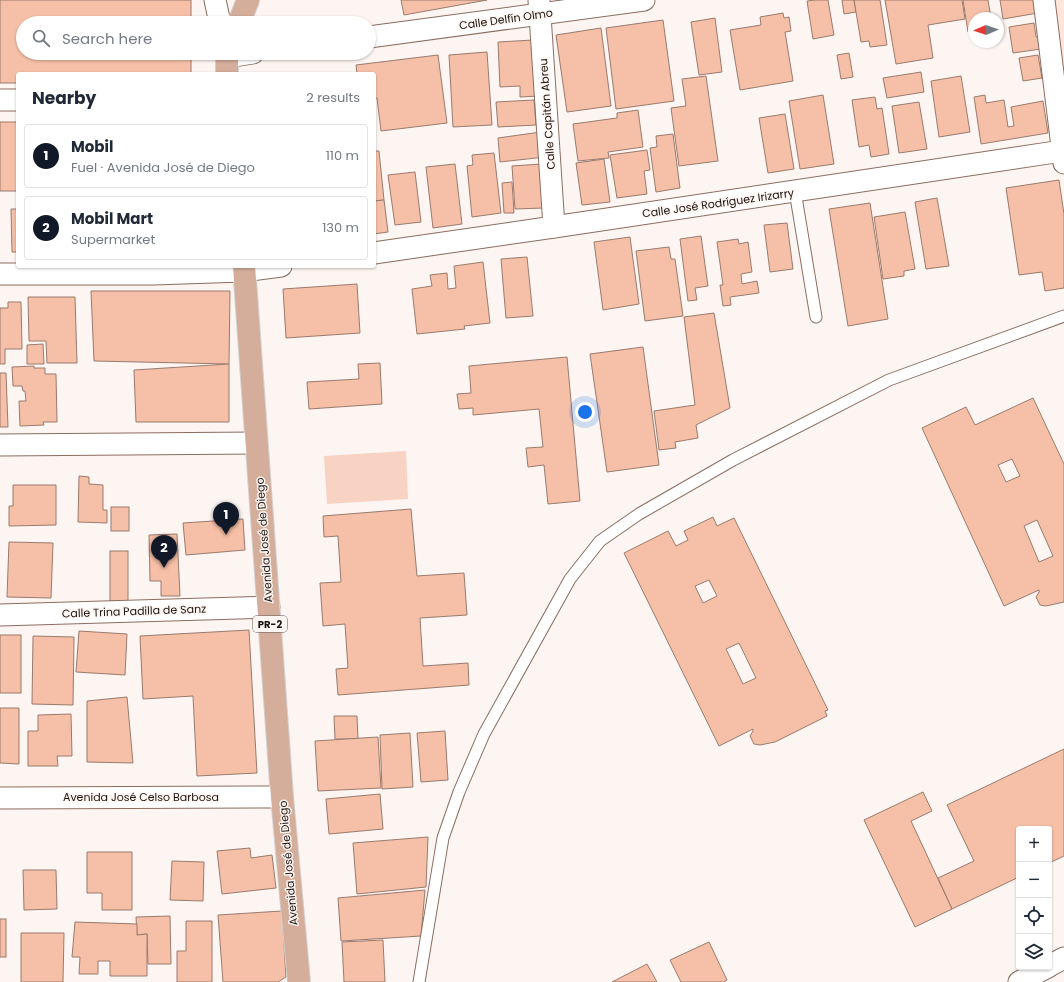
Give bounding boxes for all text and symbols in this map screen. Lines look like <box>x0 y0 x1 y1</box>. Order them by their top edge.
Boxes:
street label: Calle Delfín Olmo <box>458 5 554 33</box>
north arrow <box>968 12 1004 48</box>
search box <box>16 16 376 60</box>
icon: search <box>30 27 52 49</box>
text: Search here <box>62 28 152 49</box>
street label: Calle Capitán Abreu <box>535 58 559 170</box>
text: Nearby <box>32 86 96 110</box>
text: 2 results <box>306 88 360 107</box>
text: Mobil <box>71 136 113 157</box>
text: 1 <box>44 146 48 165</box>
text: 110 m <box>326 146 359 165</box>
text: Fuel · Avenida José de Diego <box>71 158 255 177</box>
street label: Calle José Rodríguez Irizarry <box>641 184 796 222</box>
text: Mobil Mart <box>71 208 153 229</box>
text: 2 <box>42 218 50 237</box>
text: 130 m <box>322 218 359 237</box>
text: Supermarket <box>71 230 155 249</box>
your location <box>575 402 595 422</box>
street label: Avenida José de Diego <box>252 477 276 603</box>
pin: 1 <box>213 502 239 535</box>
pin: 2 <box>151 535 177 568</box>
street label: Calle Trina Padilla de Sanz <box>62 600 206 622</box>
road number: PR-2 <box>253 616 287 632</box>
street label: Avenida José Celso Barbosa <box>63 789 219 805</box>
street label: Avenida José de Diego <box>275 800 301 926</box>
map controls <box>1016 826 1052 970</box>
button: + <box>1016 826 1052 862</box>
button: − <box>1016 862 1052 898</box>
button: locate <box>1016 898 1052 934</box>
button: layers <box>1016 934 1052 970</box>

